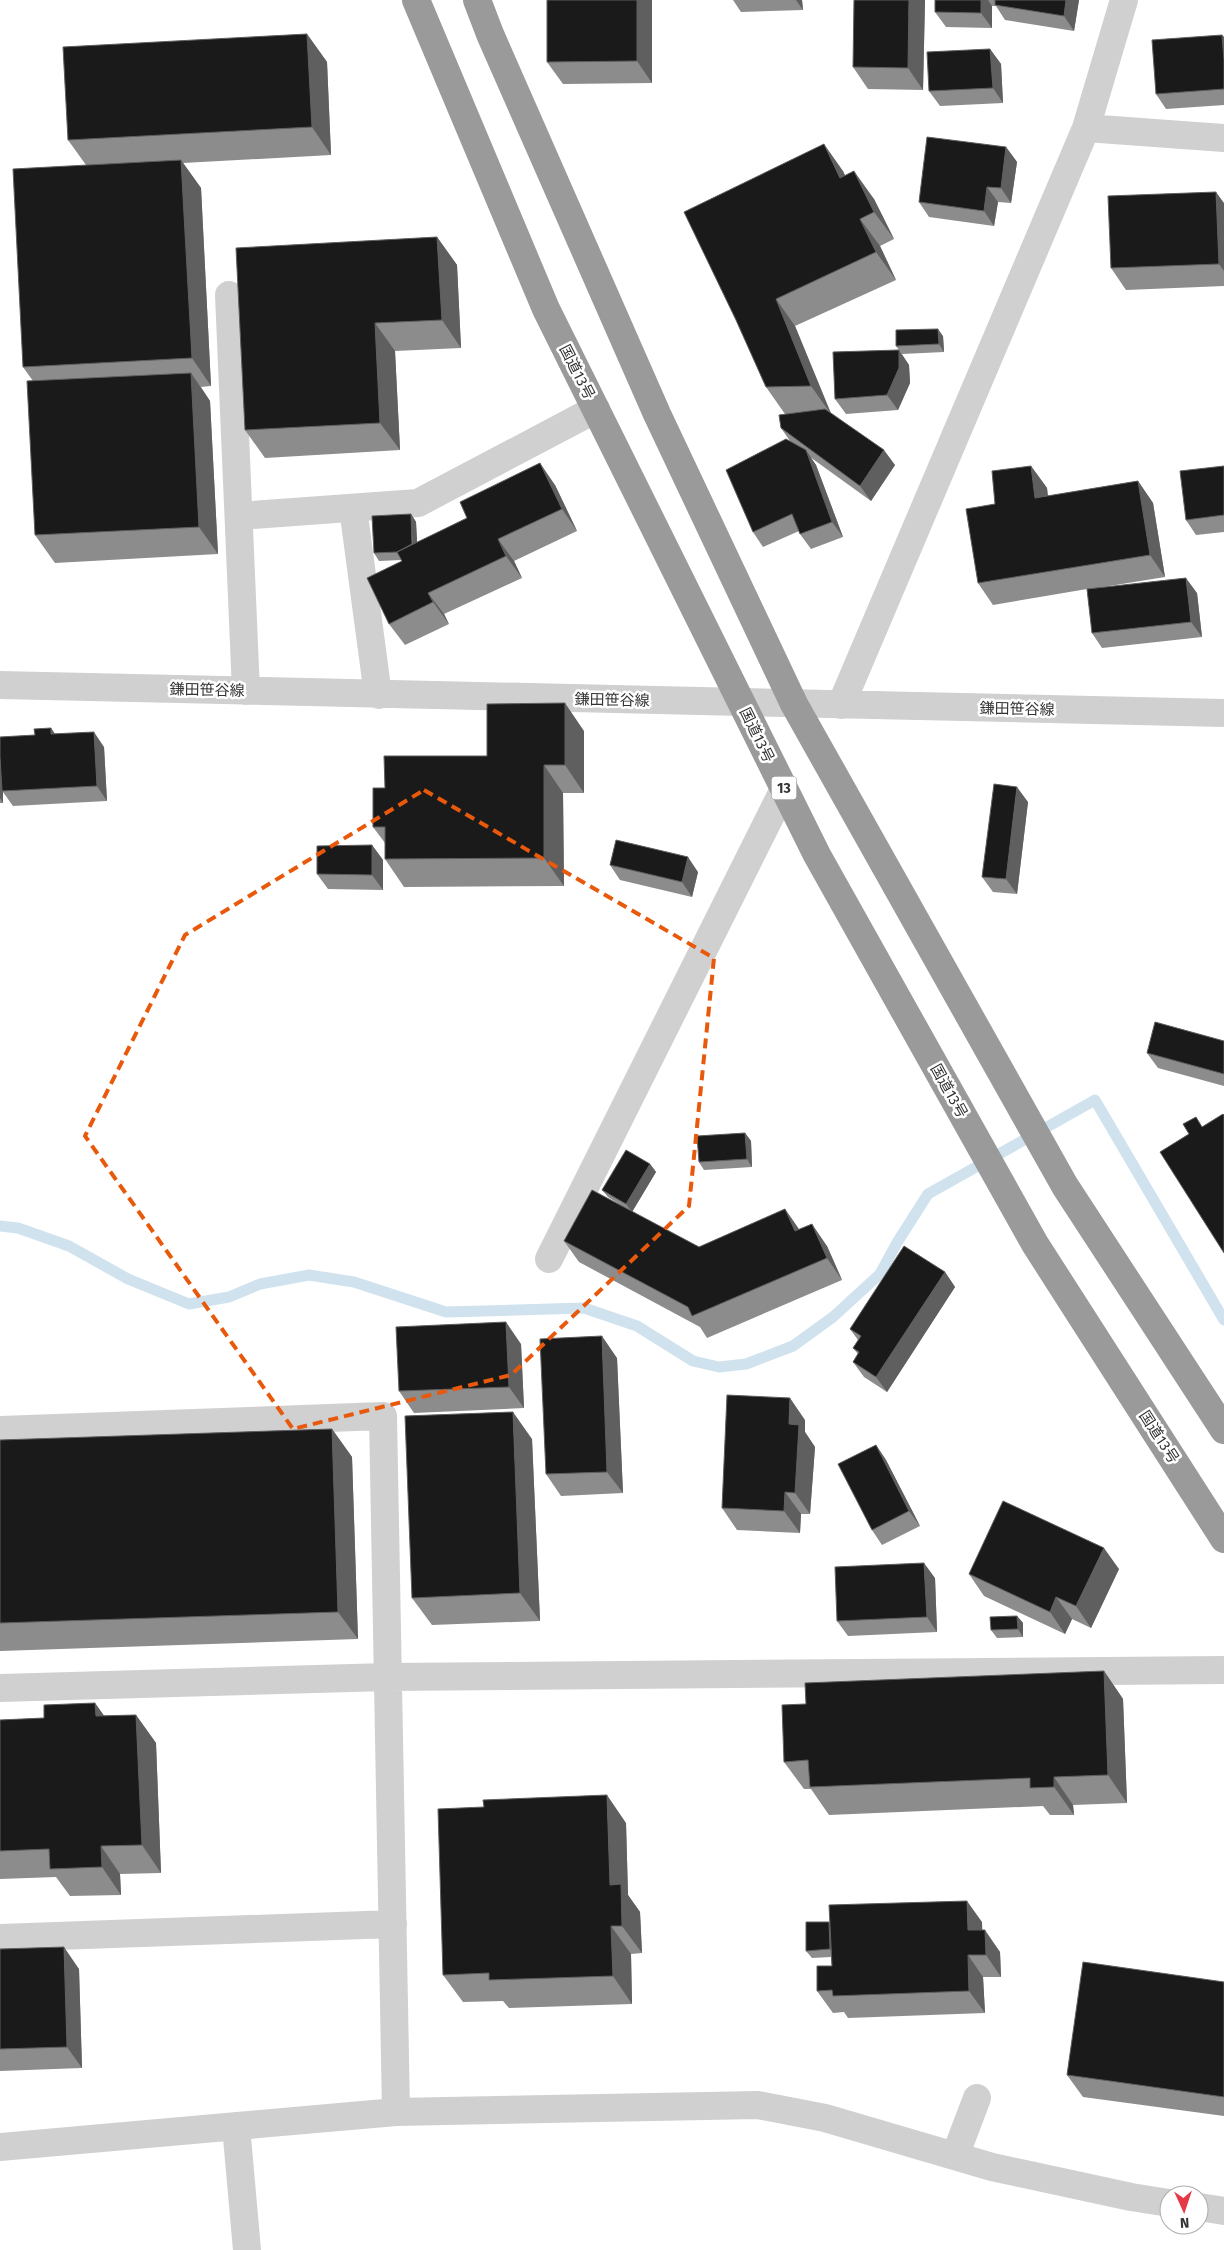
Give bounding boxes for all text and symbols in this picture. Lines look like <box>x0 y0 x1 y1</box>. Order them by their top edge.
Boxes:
street label: 国道13号 <box>556 342 598 402</box>
street label: 鎌田笹谷線 <box>169 680 245 700</box>
street label: 鎌田笹谷線 <box>574 690 650 710</box>
street label: 鎌田笹谷線 <box>979 699 1055 719</box>
street label: 国道13号 <box>736 705 778 765</box>
road number: 13 <box>772 776 796 800</box>
street label: 国道13号 <box>927 1061 971 1121</box>
street label: 国道13号 <box>1135 1407 1183 1467</box>
north arrow <box>1159 2185 1209 2235</box>
text: N <box>1180 2214 1190 2231</box>

